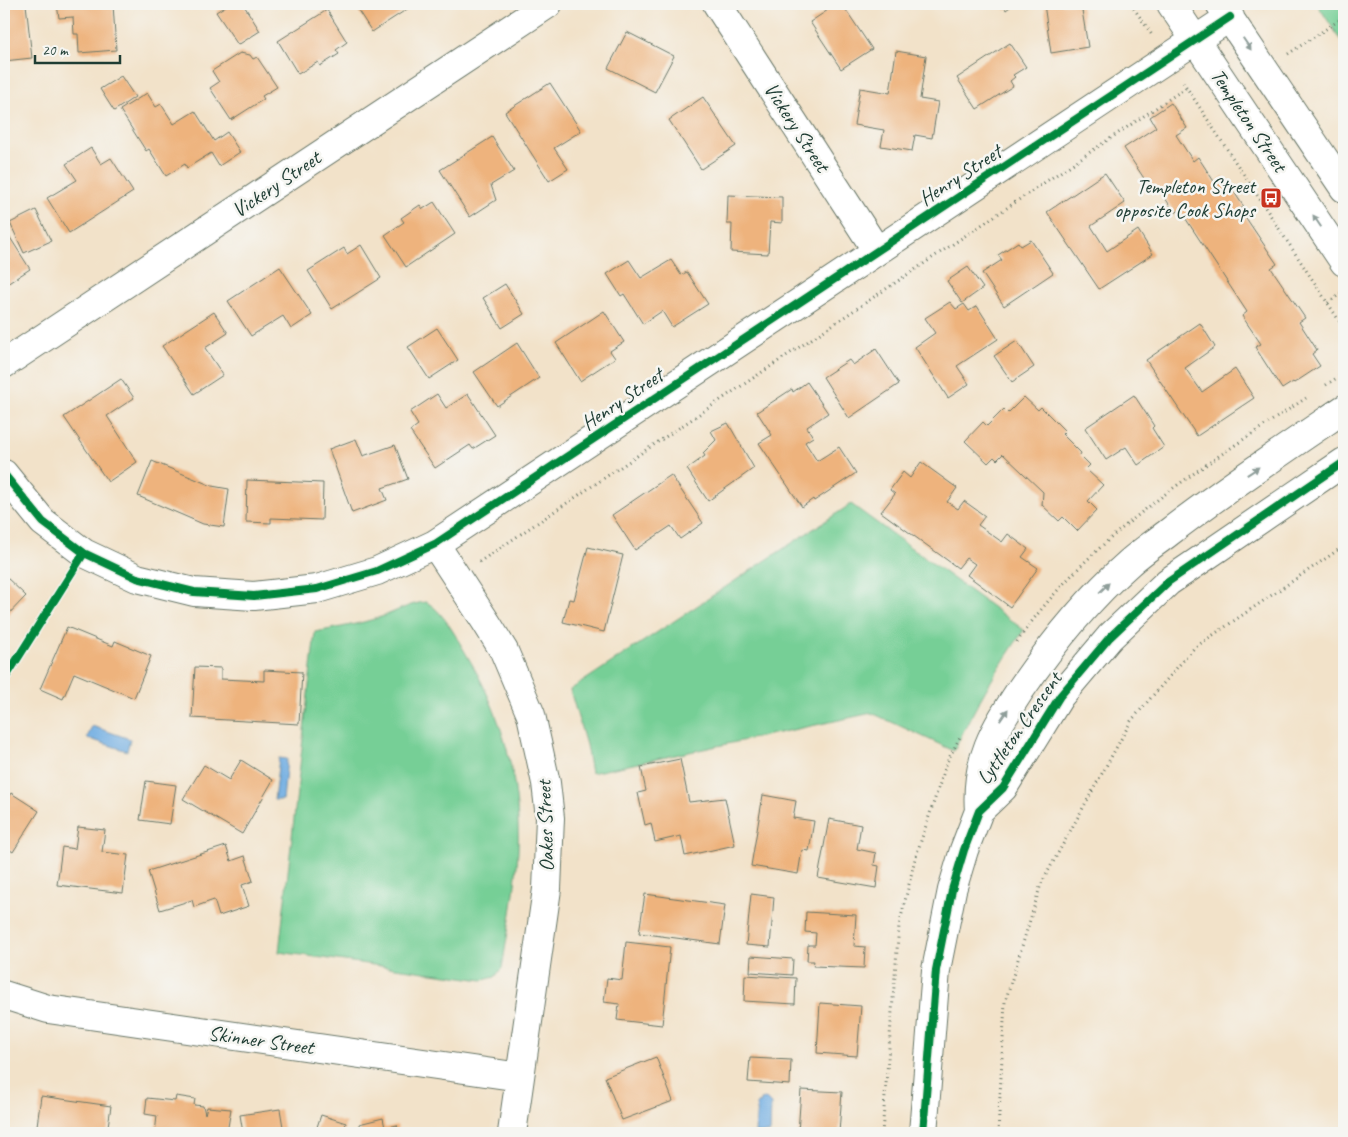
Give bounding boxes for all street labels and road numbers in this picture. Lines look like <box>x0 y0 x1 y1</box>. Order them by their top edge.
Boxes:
street label: Templeton Street <box>1205 63 1294 178</box>
street label: Vickery Street <box>759 77 837 178</box>
street label: Henry Street <box>914 137 1009 211</box>
street label: Vickery Street <box>227 144 327 223</box>
street label: Henry Street <box>576 360 670 436</box>
street label: Lyttleton Crescent <box>971 665 1068 789</box>
street label: Oakes Street <box>530 778 560 872</box>
street label: Skinner Street <box>207 1020 317 1061</box>

